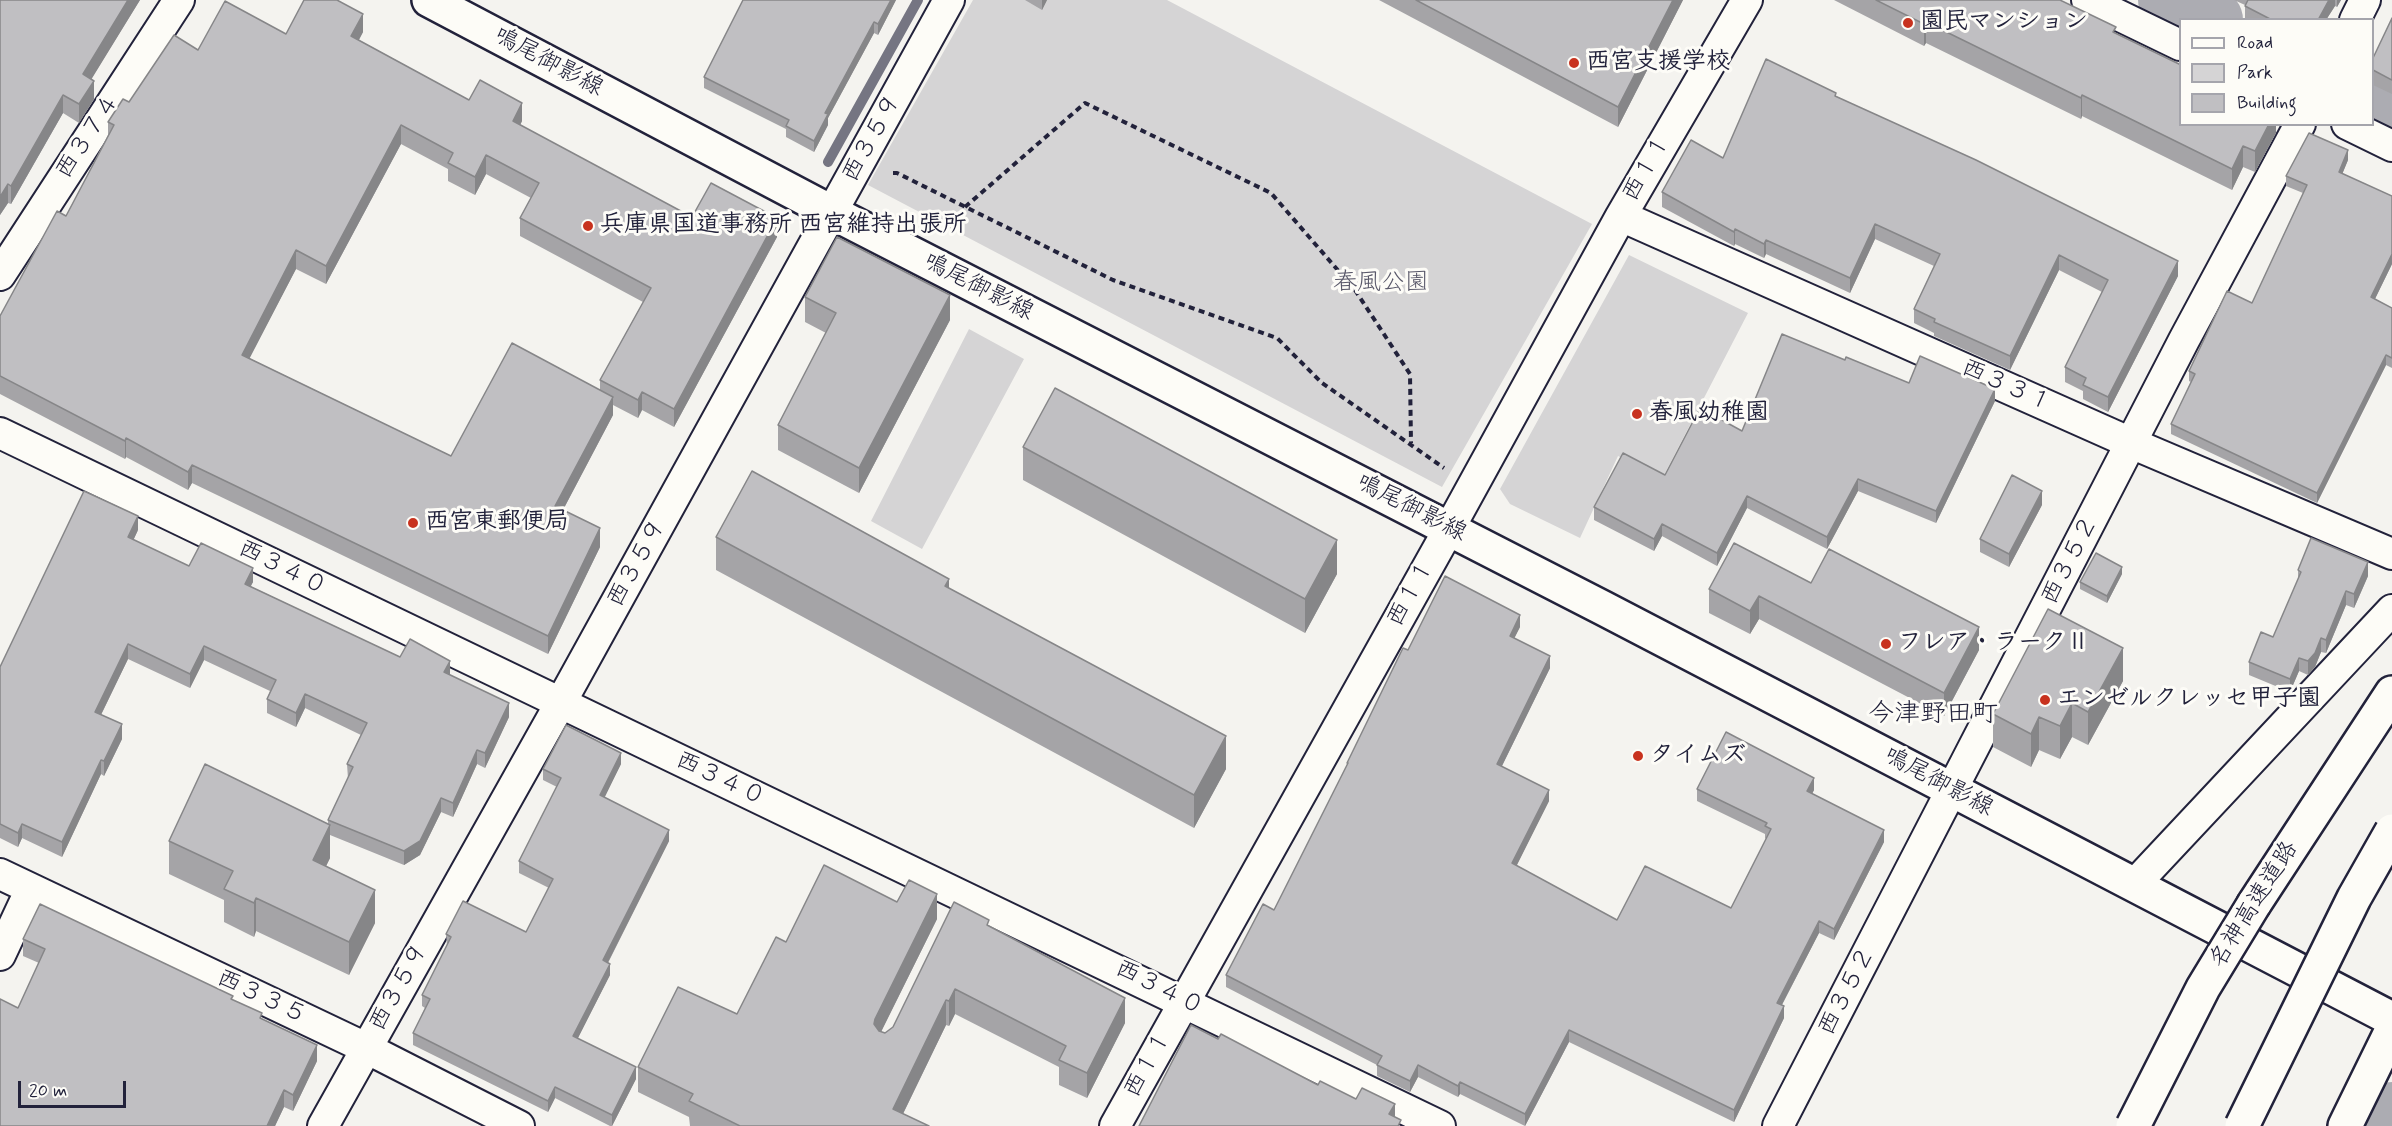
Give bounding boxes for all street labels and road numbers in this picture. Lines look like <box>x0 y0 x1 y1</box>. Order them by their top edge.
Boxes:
street label: 鳴尾御影線 <box>488 22 608 104</box>
street label: 西３７４ <box>51 89 127 185</box>
street label: 西３５９ <box>837 90 909 188</box>
street label: 西１１ <box>1618 131 1678 207</box>
street label: 鳴尾御影線 <box>918 248 1038 328</box>
street label: 西３３１ <box>1956 354 2056 420</box>
street label: 鳴尾御影線 <box>1351 469 1471 549</box>
street label: 西３５２ <box>2036 512 2106 610</box>
street label: 西３５９ <box>602 515 674 613</box>
street label: 西３４０ <box>233 535 331 603</box>
street label: 西１１ <box>1382 556 1442 632</box>
street label: 鳴尾御影線 <box>1878 742 1998 824</box>
street label: 西３４０ <box>670 747 770 813</box>
street label: 名神高速道路 <box>2205 836 2305 974</box>
street label: 西３５９ <box>364 939 436 1037</box>
street label: 西３５２ <box>1813 943 1883 1041</box>
street label: 西３４０ <box>1110 955 1208 1023</box>
street label: 西３３５ <box>211 965 311 1031</box>
street label: 西１１ <box>1119 1027 1179 1103</box>

